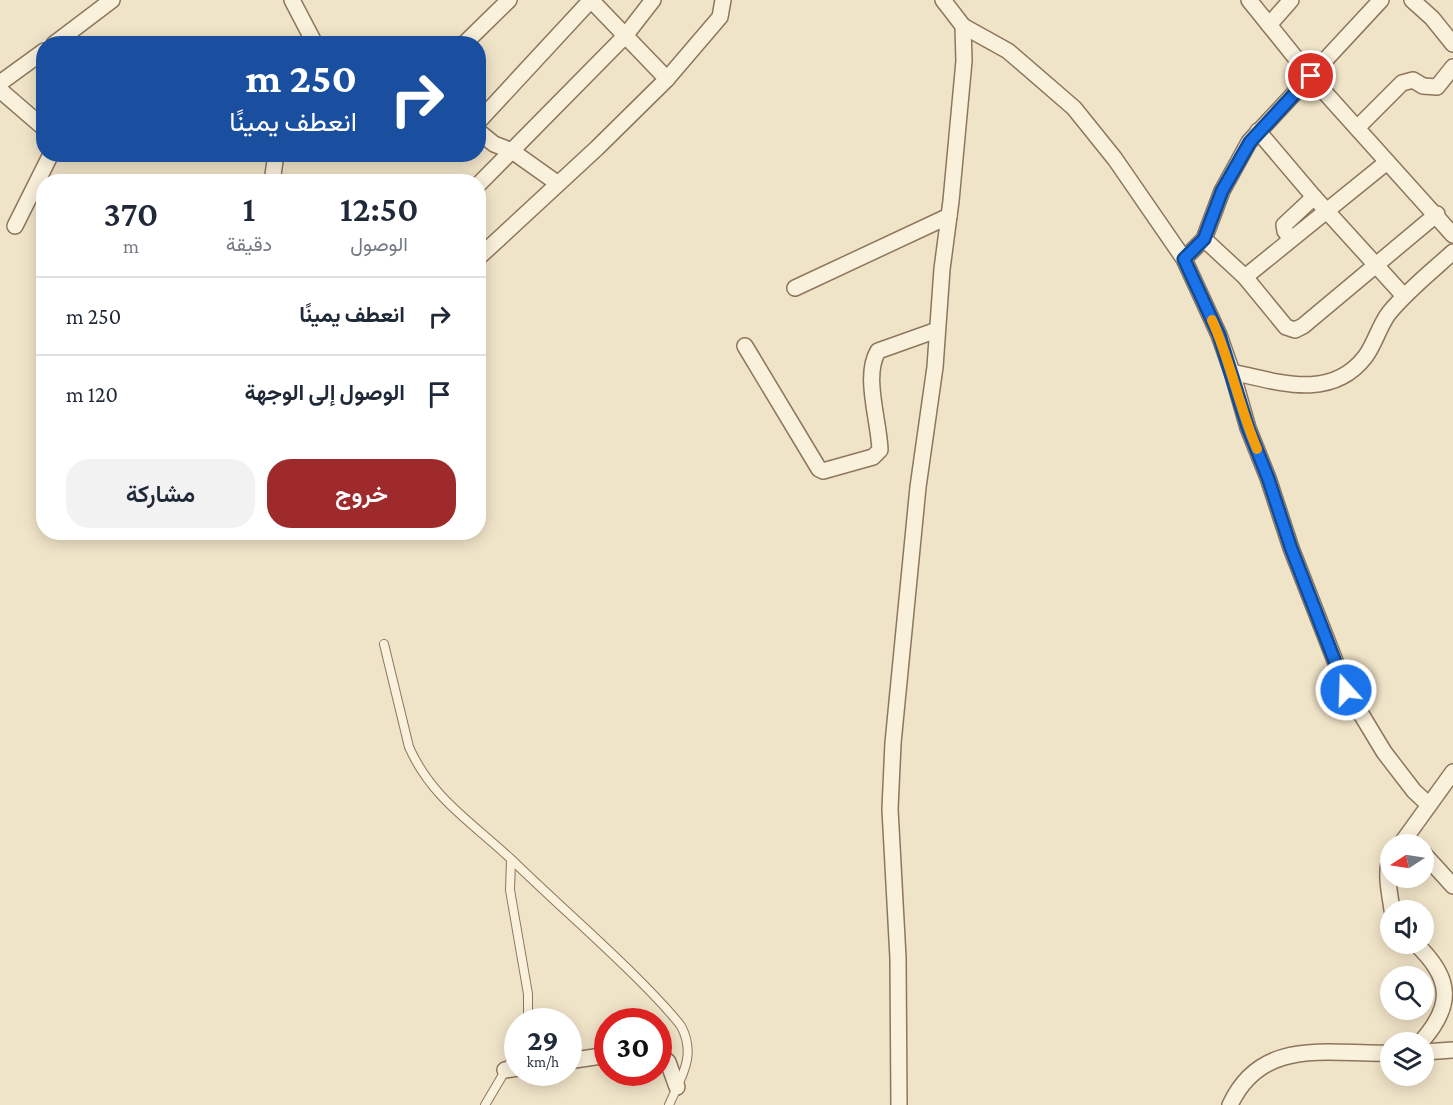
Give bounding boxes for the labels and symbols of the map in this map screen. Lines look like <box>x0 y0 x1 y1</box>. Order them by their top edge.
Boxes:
pin <box>1285 50 1336 101</box>
position arrow <box>1314 658 1378 722</box>
north arrow <box>1380 834 1434 888</box>
speed limit sign: 30 <box>594 1008 672 1086</box>

